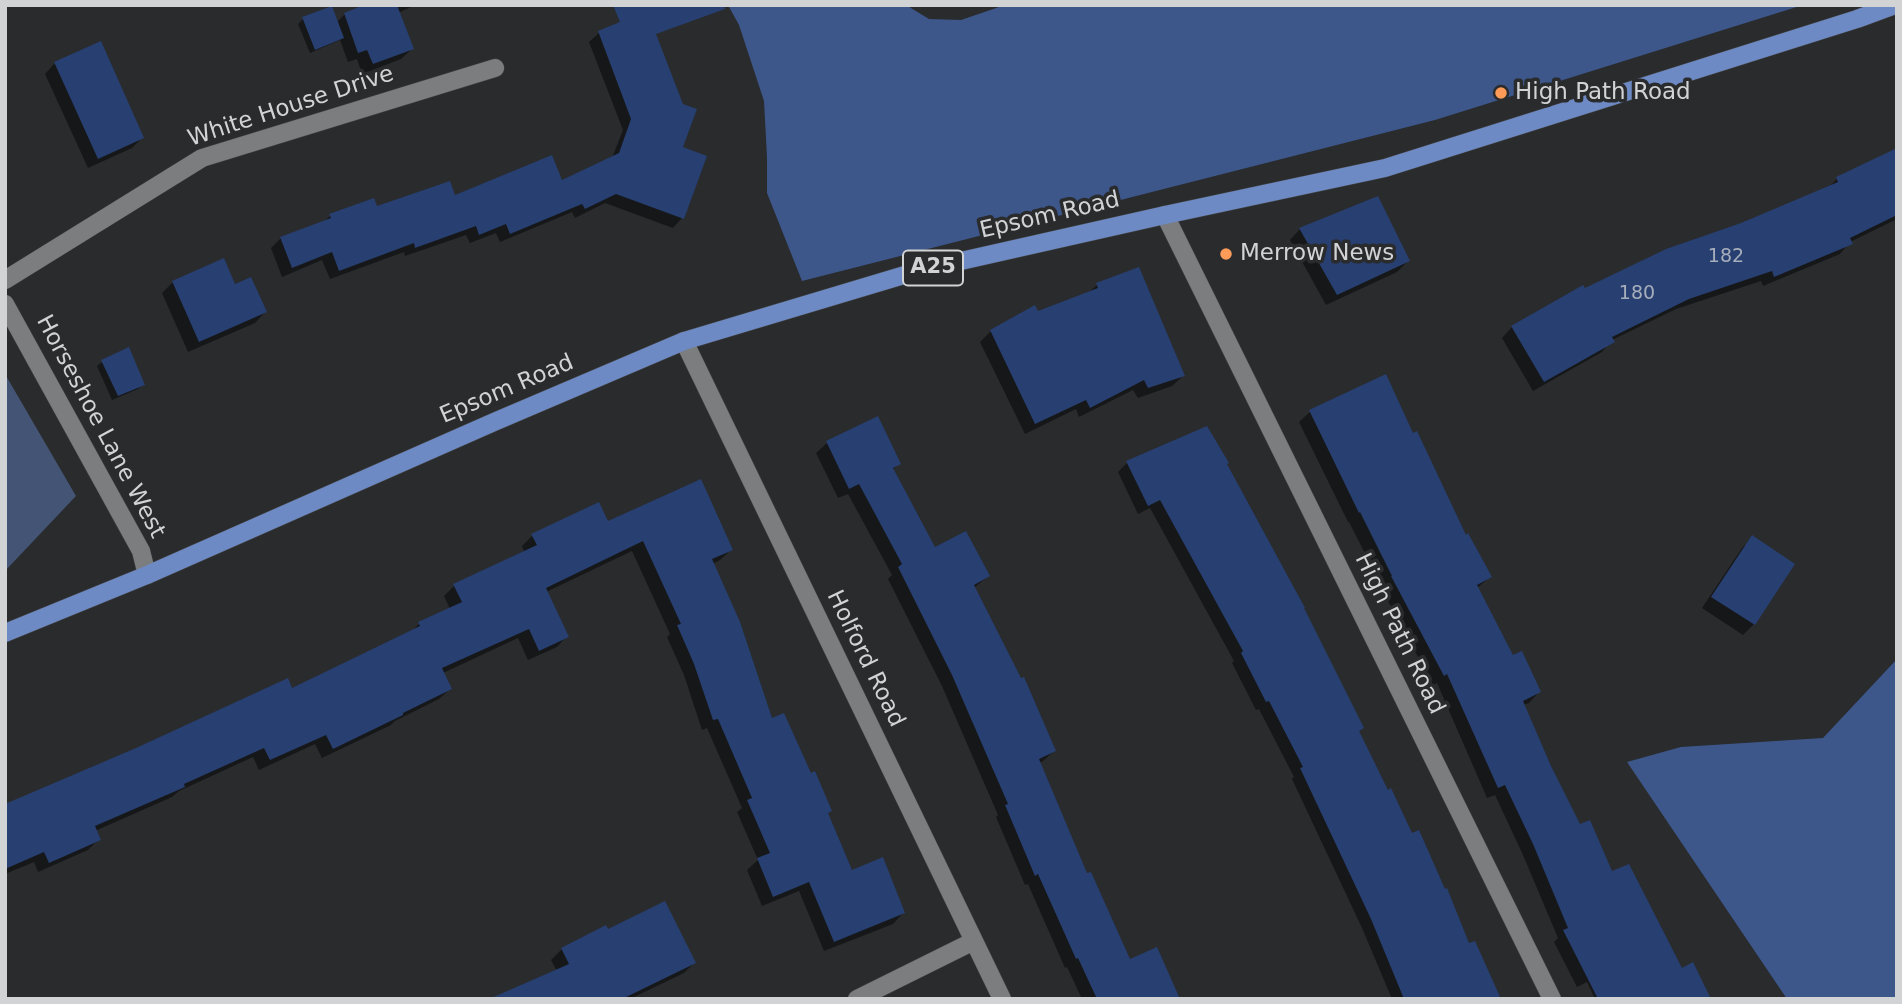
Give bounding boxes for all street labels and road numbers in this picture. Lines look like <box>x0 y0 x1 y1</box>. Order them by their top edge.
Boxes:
street label: White House Drive <box>185 61 397 153</box>
street label: Epsom Road <box>977 187 1123 245</box>
road number: A25 <box>903 250 963 286</box>
street label: Horseshoe Lane West <box>29 311 171 543</box>
street label: Epsom Road <box>436 349 578 431</box>
street label: High Path Road <box>1348 549 1450 719</box>
street label: Holford Road <box>820 586 910 732</box>

